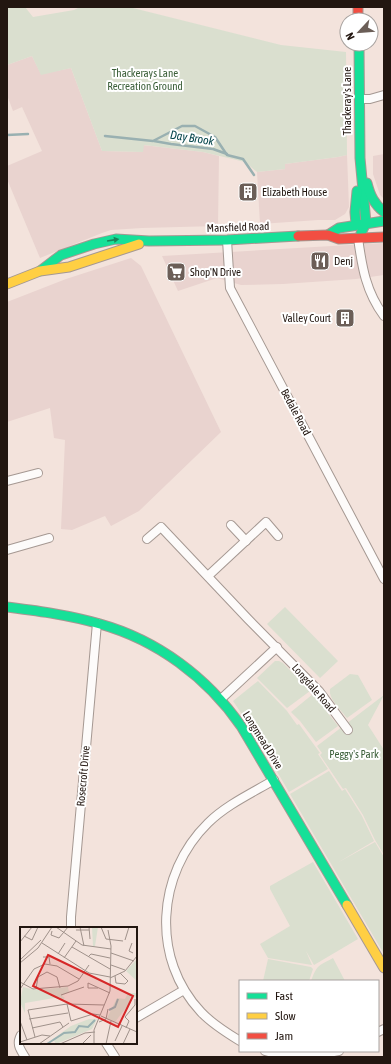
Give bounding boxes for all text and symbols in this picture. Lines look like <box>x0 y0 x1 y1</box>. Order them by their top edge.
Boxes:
north arrow <box>339 12 379 52</box>
text: N <box>343 31 357 42</box>
park label: Thackerays Lane Recreation Ground <box>107 67 183 92</box>
street label: Thackeray's Lane <box>341 67 353 135</box>
water label: Day Brook <box>169 128 216 148</box>
building icon: Elizabeth House <box>237 181 259 203</box>
place label: Elizabeth House <box>262 186 327 198</box>
street label: Mansfield Road <box>206 220 270 234</box>
one-way arrow <box>107 237 119 243</box>
restaurant icon: Denj <box>309 250 331 272</box>
place label: Denj <box>334 255 353 267</box>
supermarket icon: Shop'N Drive <box>165 261 187 283</box>
place label: Shop'N Drive <box>190 266 241 278</box>
building icon: Valley Court <box>334 307 356 329</box>
place label: Valley Court <box>282 312 331 324</box>
street label: Bedale Road <box>279 387 313 437</box>
street label: Longdale Road <box>290 661 338 715</box>
street label: Longmead Drive <box>241 709 285 771</box>
street label: Rosecroft Drive <box>74 745 92 807</box>
park label: Peggy's Park <box>329 748 379 760</box>
inset map <box>20 927 137 1044</box>
legend <box>239 980 379 1052</box>
text: Fast <box>275 989 293 1003</box>
text: Slow <box>275 1009 296 1023</box>
text: Jam <box>275 1029 293 1043</box>

